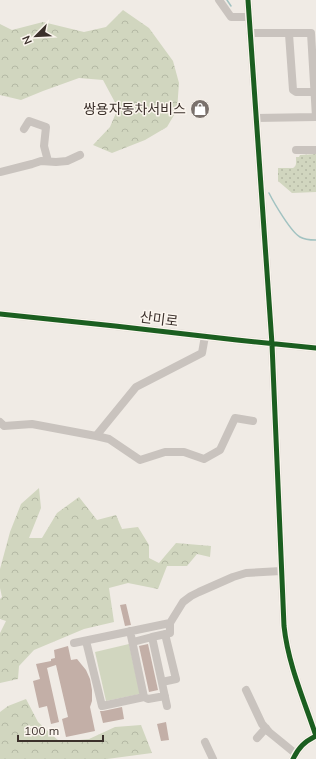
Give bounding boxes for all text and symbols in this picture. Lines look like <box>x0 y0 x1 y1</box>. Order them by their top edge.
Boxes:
north arrow <box>16 16 56 56</box>
text: N <box>19 33 35 47</box>
shop icon: 쌍용자동차서비스 <box>189 98 211 120</box>
place label: 쌍용자동차서비스 <box>83 100 186 118</box>
street label: 산미로 <box>139 308 179 330</box>
scale bar <box>18 717 103 743</box>
text: 100 m <box>24 723 59 738</box>

